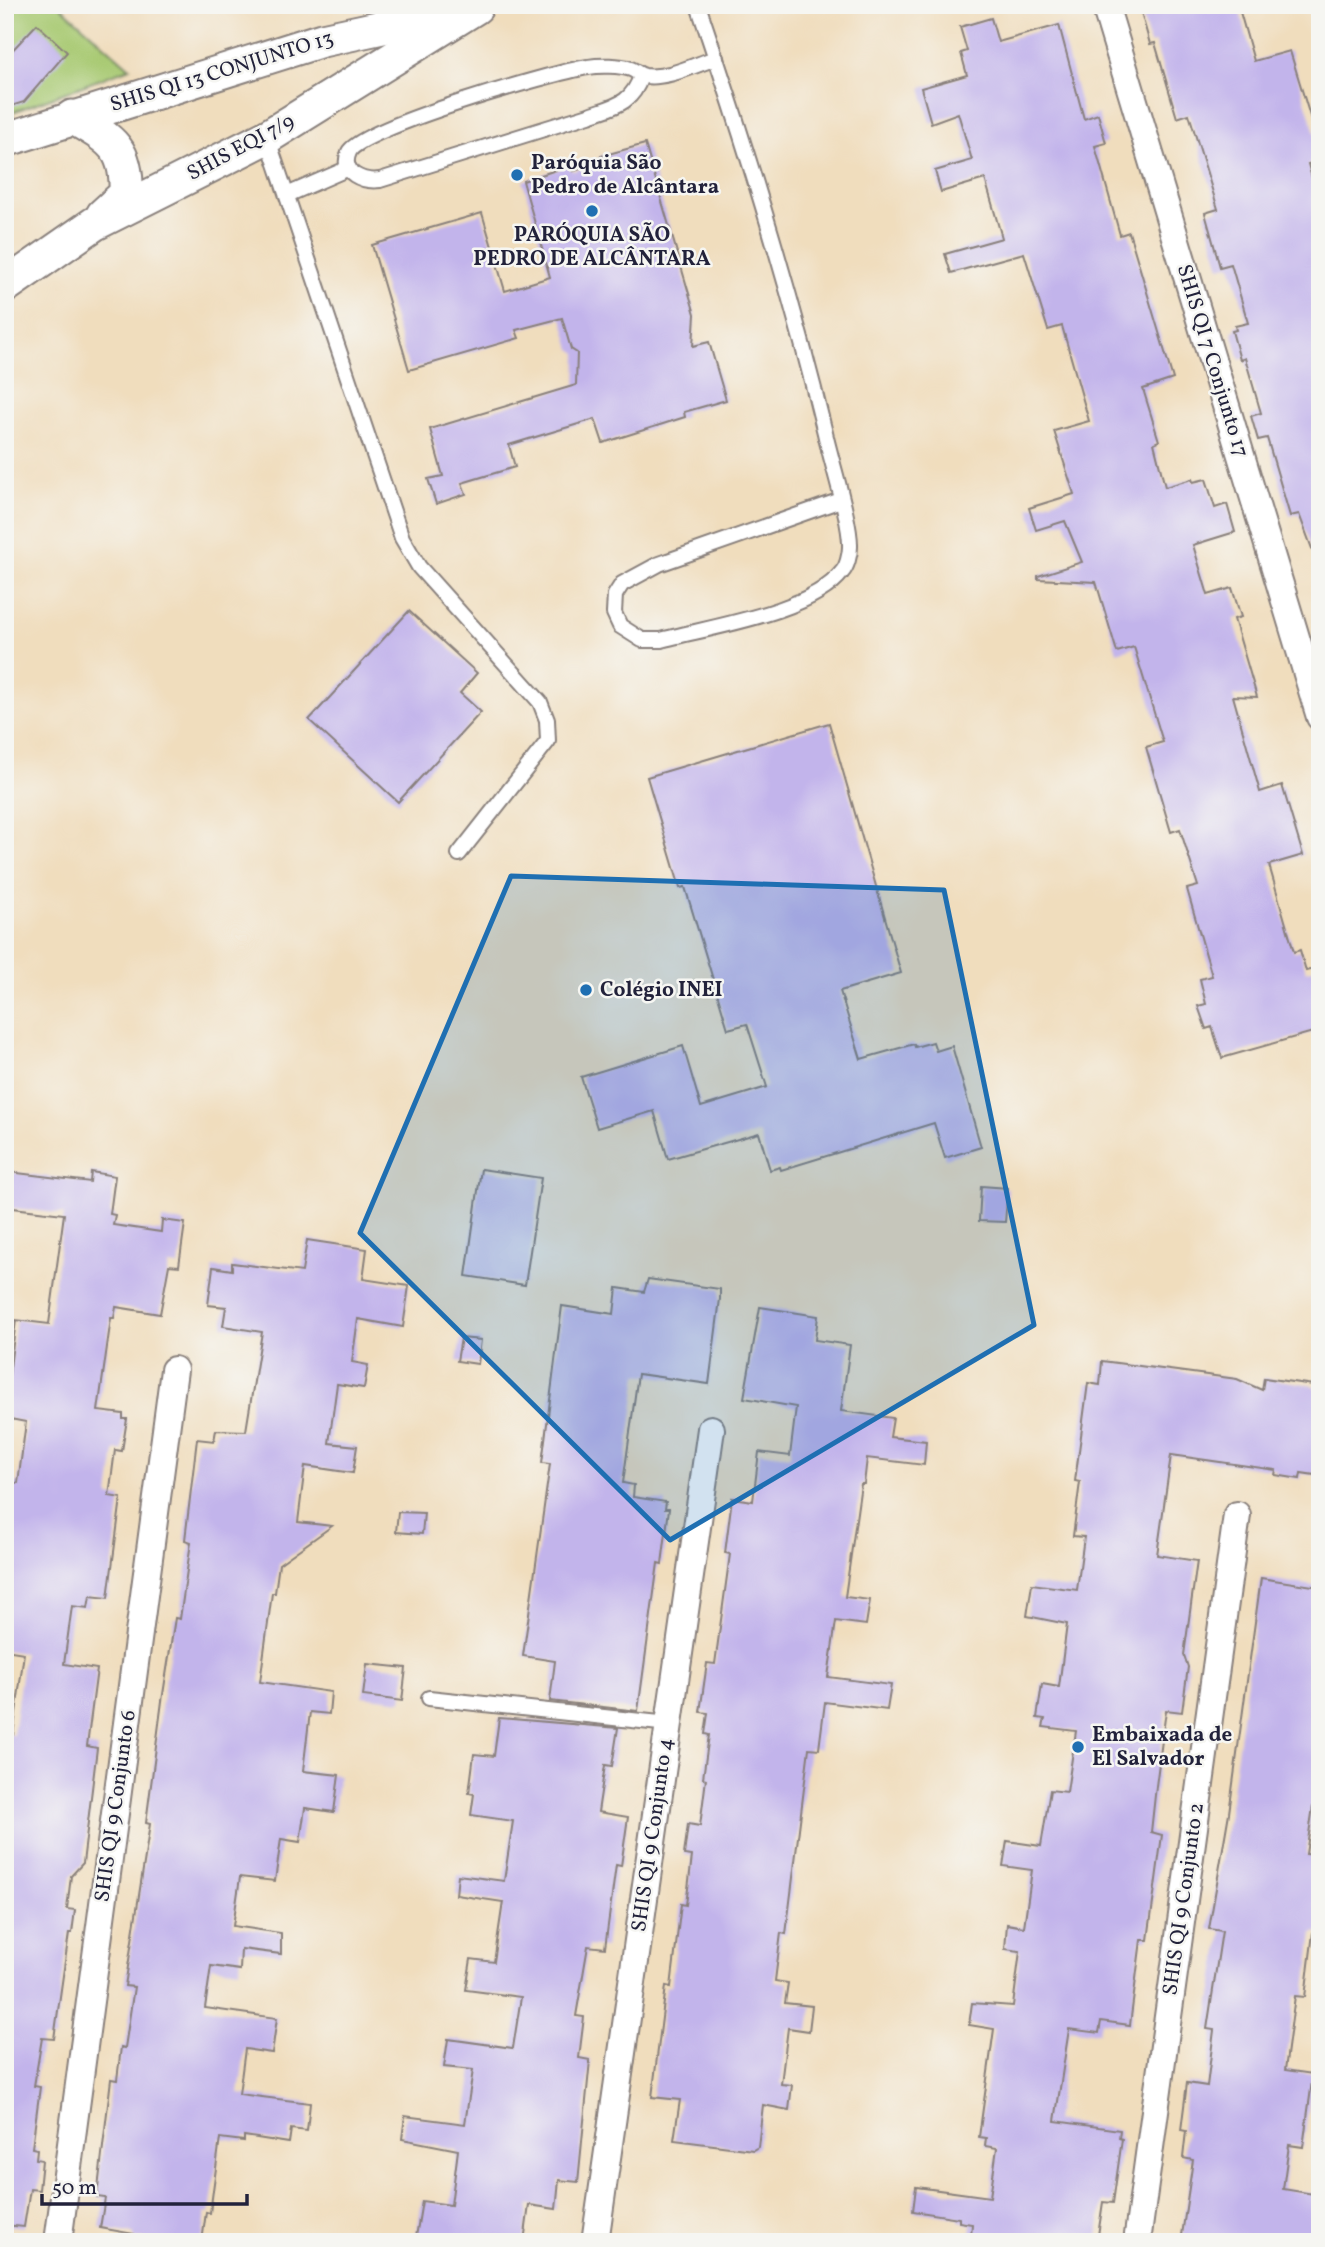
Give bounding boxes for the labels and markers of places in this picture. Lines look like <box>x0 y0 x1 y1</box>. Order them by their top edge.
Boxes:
place label: Paróquia São Pedro de Alcântara <box>531 149 719 202</box>
marker: Paróquia São Pedro de Alcântara <box>509 167 525 183</box>
marker: PARÓQUIA SÃO PEDRO DE ALCÂNTARA <box>584 203 600 219</box>
place label: PARÓQUIA SÃO PEDRO DE ALCÂNTARA <box>473 221 711 274</box>
place label: Colégio INEI <box>600 976 723 1005</box>
marker: Colégio INEI <box>578 982 594 998</box>
place label: Embaixada de El Salvador <box>1092 1721 1232 1774</box>
marker: Embaixada de El Salvador <box>1070 1739 1086 1755</box>

